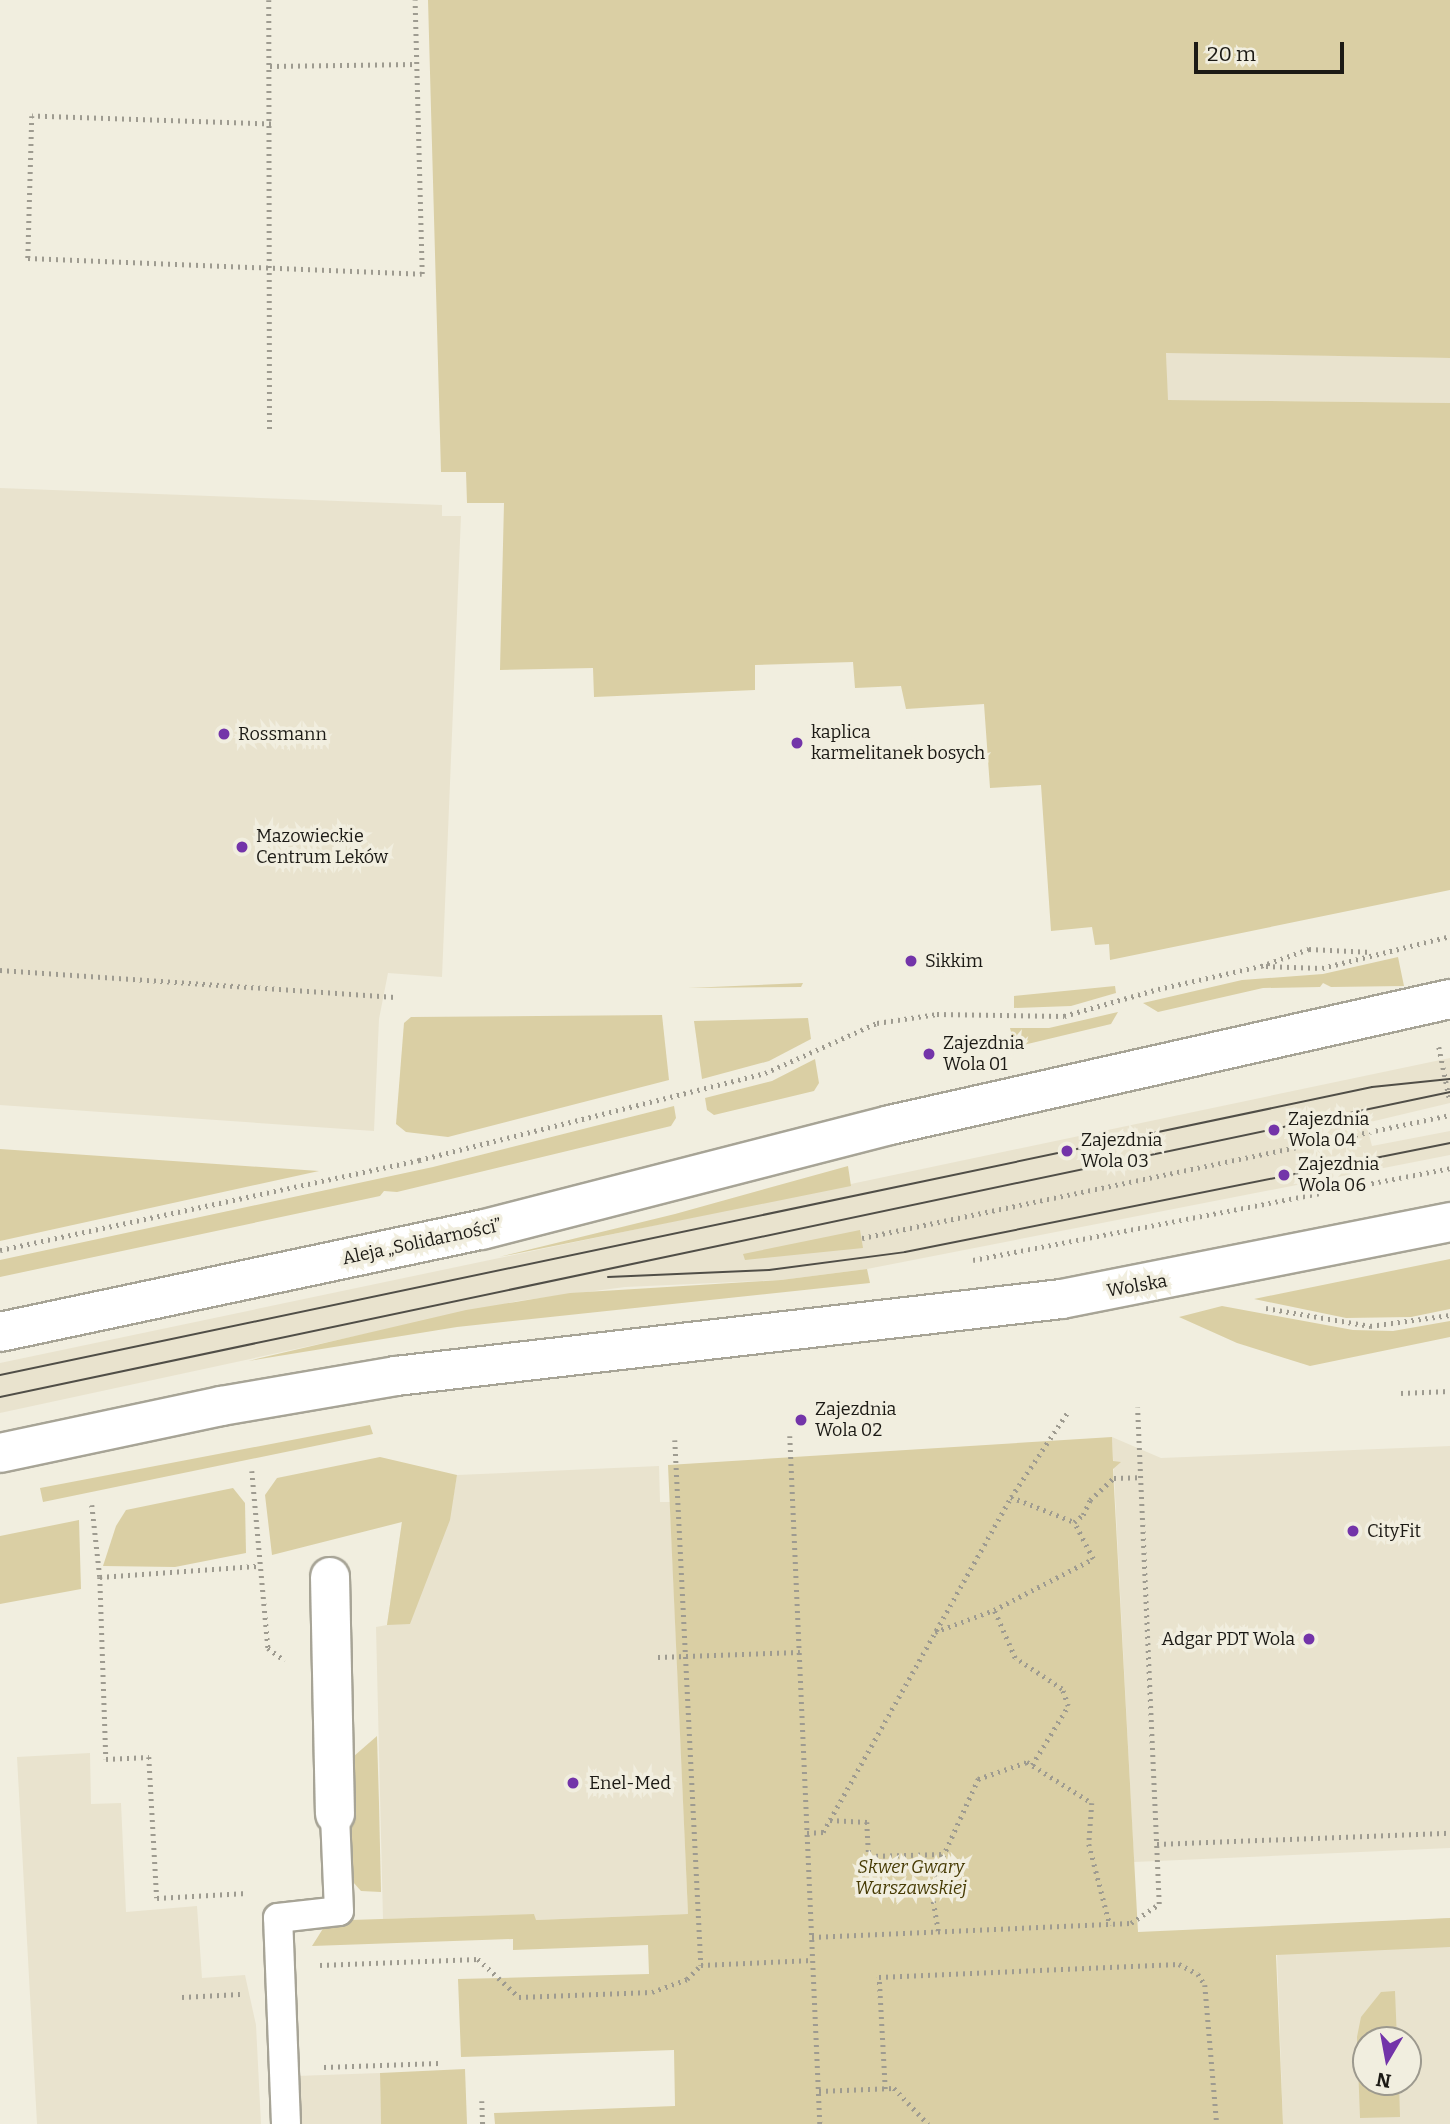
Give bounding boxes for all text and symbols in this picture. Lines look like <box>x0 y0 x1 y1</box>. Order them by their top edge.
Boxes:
scale bar <box>1198 28 1348 72</box>
text: 20 m <box>1207 41 1256 67</box>
place label: kaplica karmelitanek bosych <box>811 722 985 764</box>
place label: Rossmann <box>238 723 327 745</box>
marker: Rossmann <box>216 726 232 742</box>
marker: kaplica karmelitanek bosych <box>789 735 805 751</box>
place label: Mazowieckie Centrum Leków <box>256 826 388 868</box>
marker: Mazowieckie Centrum Leków <box>234 839 250 855</box>
place label: Sikkim <box>925 950 983 972</box>
marker: Sikkim <box>903 953 919 969</box>
place label: Zajezdnia Wola 01 <box>943 1033 1024 1076</box>
marker: Zajezdnia Wola 01 <box>921 1046 937 1062</box>
place label: Zajezdnia Wola 04 <box>1288 1109 1369 1152</box>
marker: Zajezdnia Wola 04 <box>1266 1122 1282 1138</box>
place label: Zajezdnia Wola 03 <box>1081 1130 1162 1172</box>
marker: Zajezdnia Wola 03 <box>1059 1143 1075 1159</box>
place label: Zajezdnia Wola 06 <box>1298 1154 1379 1196</box>
marker: Zajezdnia Wola 06 <box>1276 1167 1292 1183</box>
street label: Aleja „Solidarności” <box>340 1215 504 1269</box>
street label: Wolska <box>1105 1270 1169 1302</box>
place label: Zajezdnia Wola 02 <box>815 1399 896 1442</box>
marker: Zajezdnia Wola 02 <box>793 1412 809 1428</box>
place label: CityFit <box>1367 1520 1421 1542</box>
marker: CityFit <box>1345 1523 1361 1539</box>
place label: Adgar PDT Wola <box>1162 1628 1295 1650</box>
marker: Adgar PDT Wola <box>1301 1631 1317 1647</box>
place label: Enel-Med <box>589 1772 671 1794</box>
marker: Enel-Med <box>563 1773 583 1793</box>
park label: Skwer Gwary Warszawskiej <box>855 1857 967 1899</box>
north arrow <box>1352 2026 1422 2096</box>
text: N <box>1374 2068 1393 2093</box>

